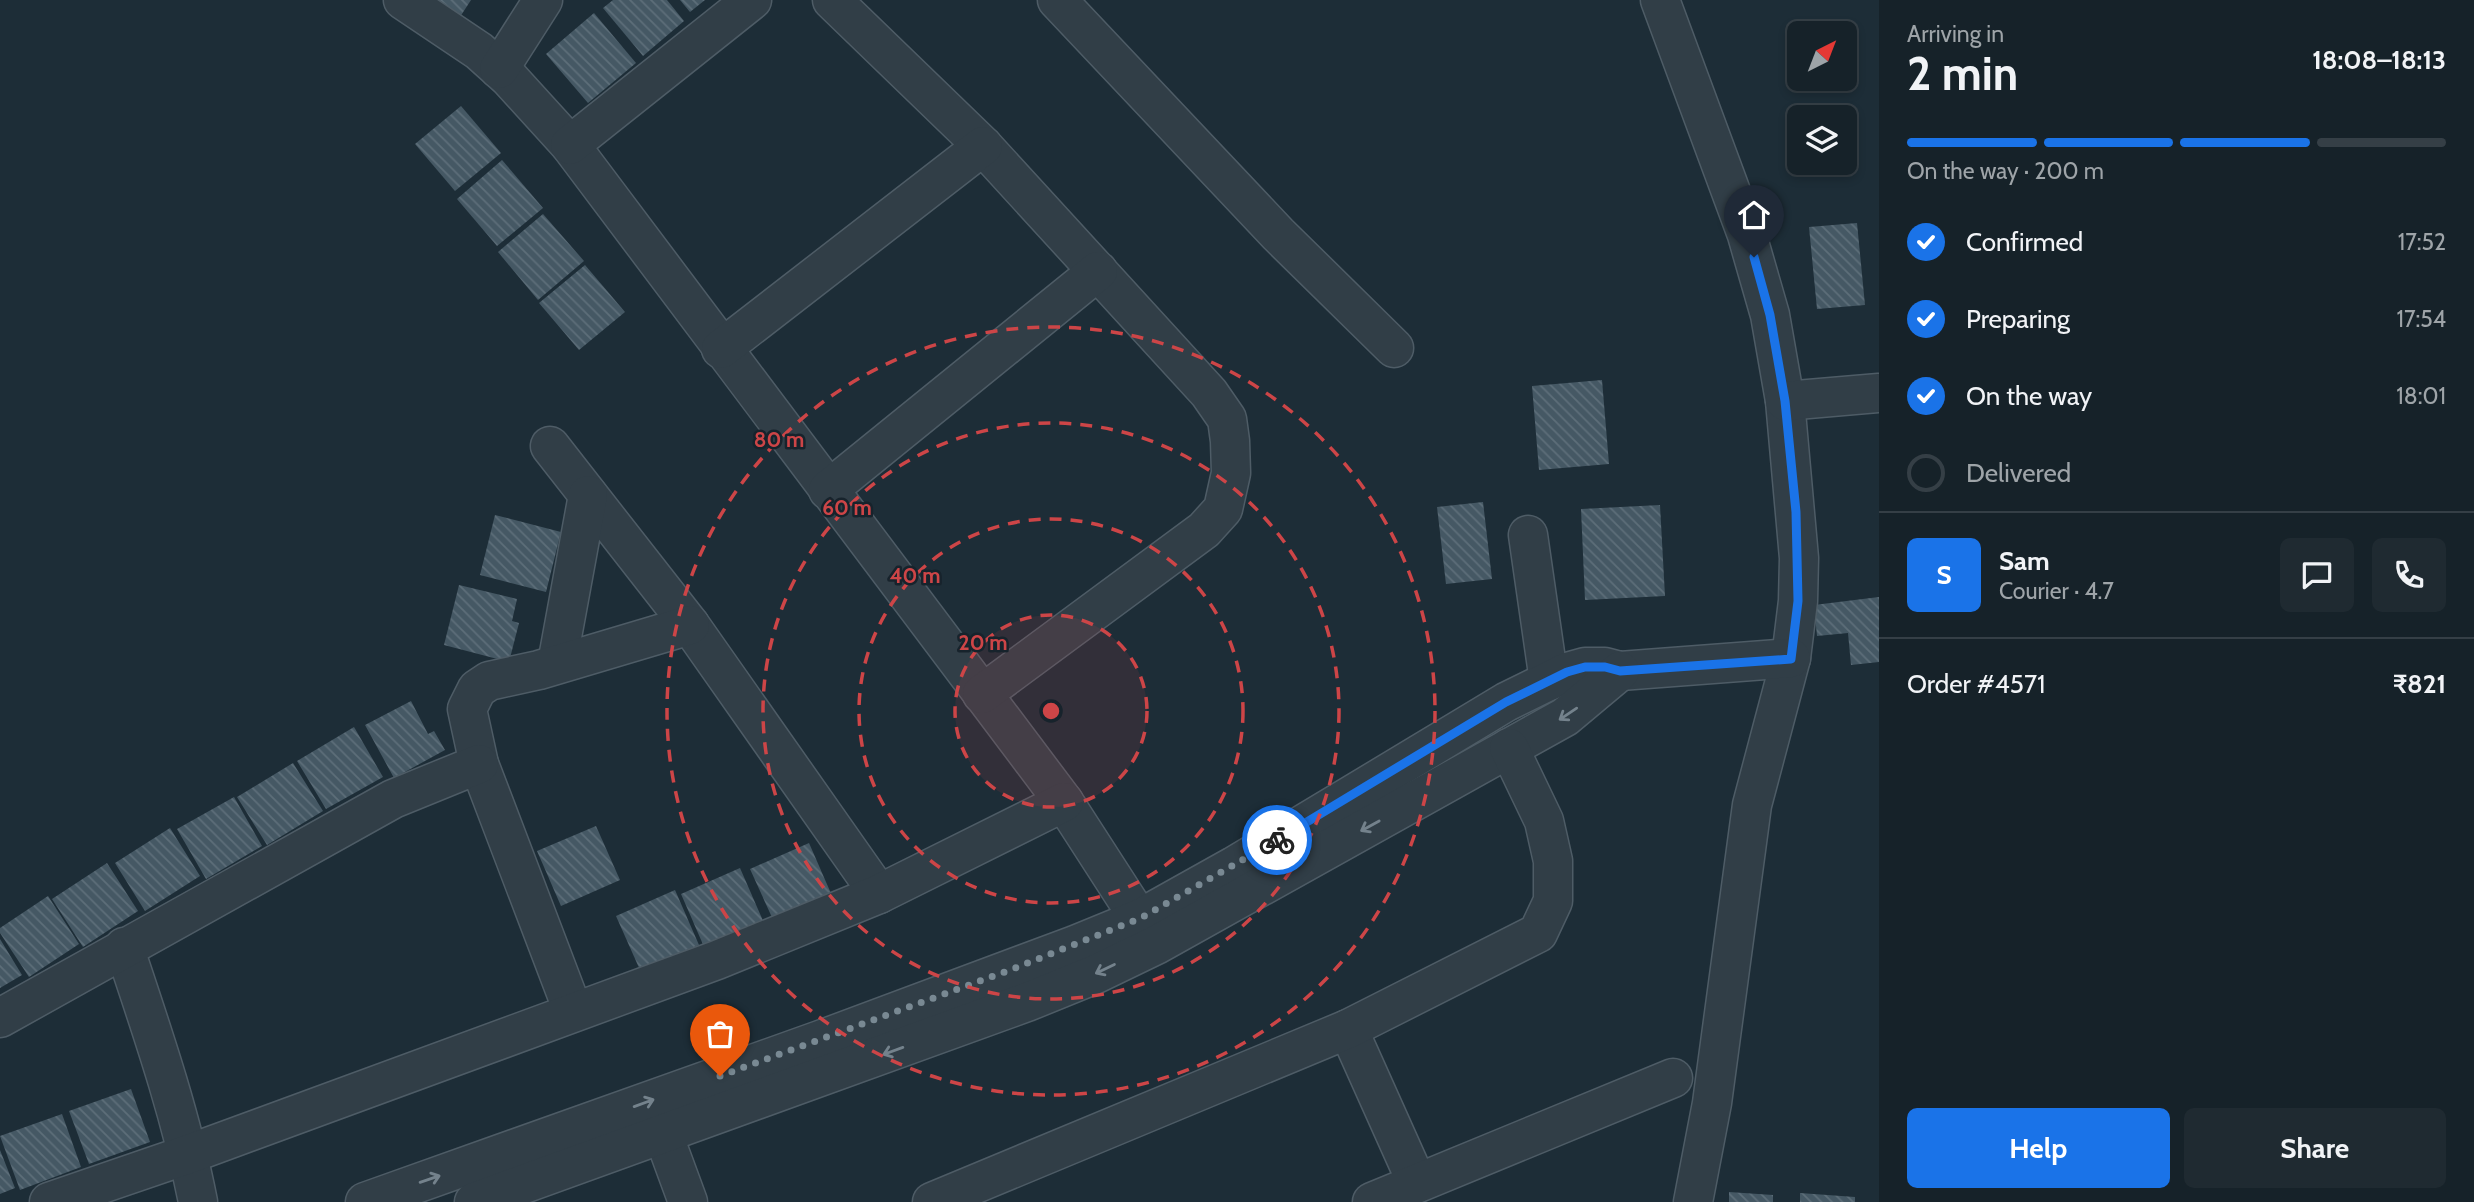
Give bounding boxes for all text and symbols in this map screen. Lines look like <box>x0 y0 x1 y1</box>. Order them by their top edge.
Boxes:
text: Arriving in <box>1907 20 2004 48</box>
north arrow <box>1787 21 1857 91</box>
map controls <box>1787 21 1857 175</box>
text: 18:08–18:13 <box>2312 44 2446 76</box>
text: 2 min <box>1907 46 2018 102</box>
button: layers <box>1787 105 1857 175</box>
text: On the way · 200 m <box>1907 157 2104 185</box>
pin <box>1724 185 1784 257</box>
icon: home <box>1735 196 1773 234</box>
icon: check <box>1907 223 1945 261</box>
text: Confirmed <box>1966 226 2083 258</box>
text: 17:52 <box>2398 228 2446 256</box>
icon: check <box>1907 300 1945 338</box>
text: Preparing <box>1966 303 2070 335</box>
text: 17:54 <box>2396 305 2446 333</box>
icon: check <box>1907 377 1945 415</box>
text: On the way <box>1966 380 2092 412</box>
text: 18:01 <box>2396 382 2446 410</box>
text: 80 m <box>754 427 804 452</box>
text: Delivered <box>1966 457 2071 489</box>
text: 60 m <box>822 495 872 520</box>
button: chat <box>2280 538 2354 612</box>
button: phone <box>2372 538 2446 612</box>
text: Sam <box>1999 545 2050 577</box>
text: S <box>1936 559 1952 591</box>
text: 40 m <box>890 563 940 588</box>
text: Courier · 4.7 <box>1999 577 2114 605</box>
text: 20 m <box>959 630 1007 655</box>
text: Order #4571 <box>1907 668 2045 700</box>
text: ₹821 <box>2393 668 2446 700</box>
centre of rings <box>1039 699 1063 723</box>
one-way arrow <box>1559 707 1578 721</box>
courier <box>1242 805 1312 875</box>
one-way arrow <box>1360 819 1380 833</box>
icon: bike <box>1258 821 1296 859</box>
one-way arrow <box>1095 963 1116 977</box>
pin <box>690 1004 750 1076</box>
icon: bag <box>701 1015 739 1053</box>
one-way arrow <box>882 1046 904 1058</box>
one-way arrow <box>632 1096 654 1108</box>
button: Help <box>1907 1108 2170 1188</box>
button: Share <box>2184 1108 2446 1188</box>
one-way arrow <box>418 1172 440 1184</box>

